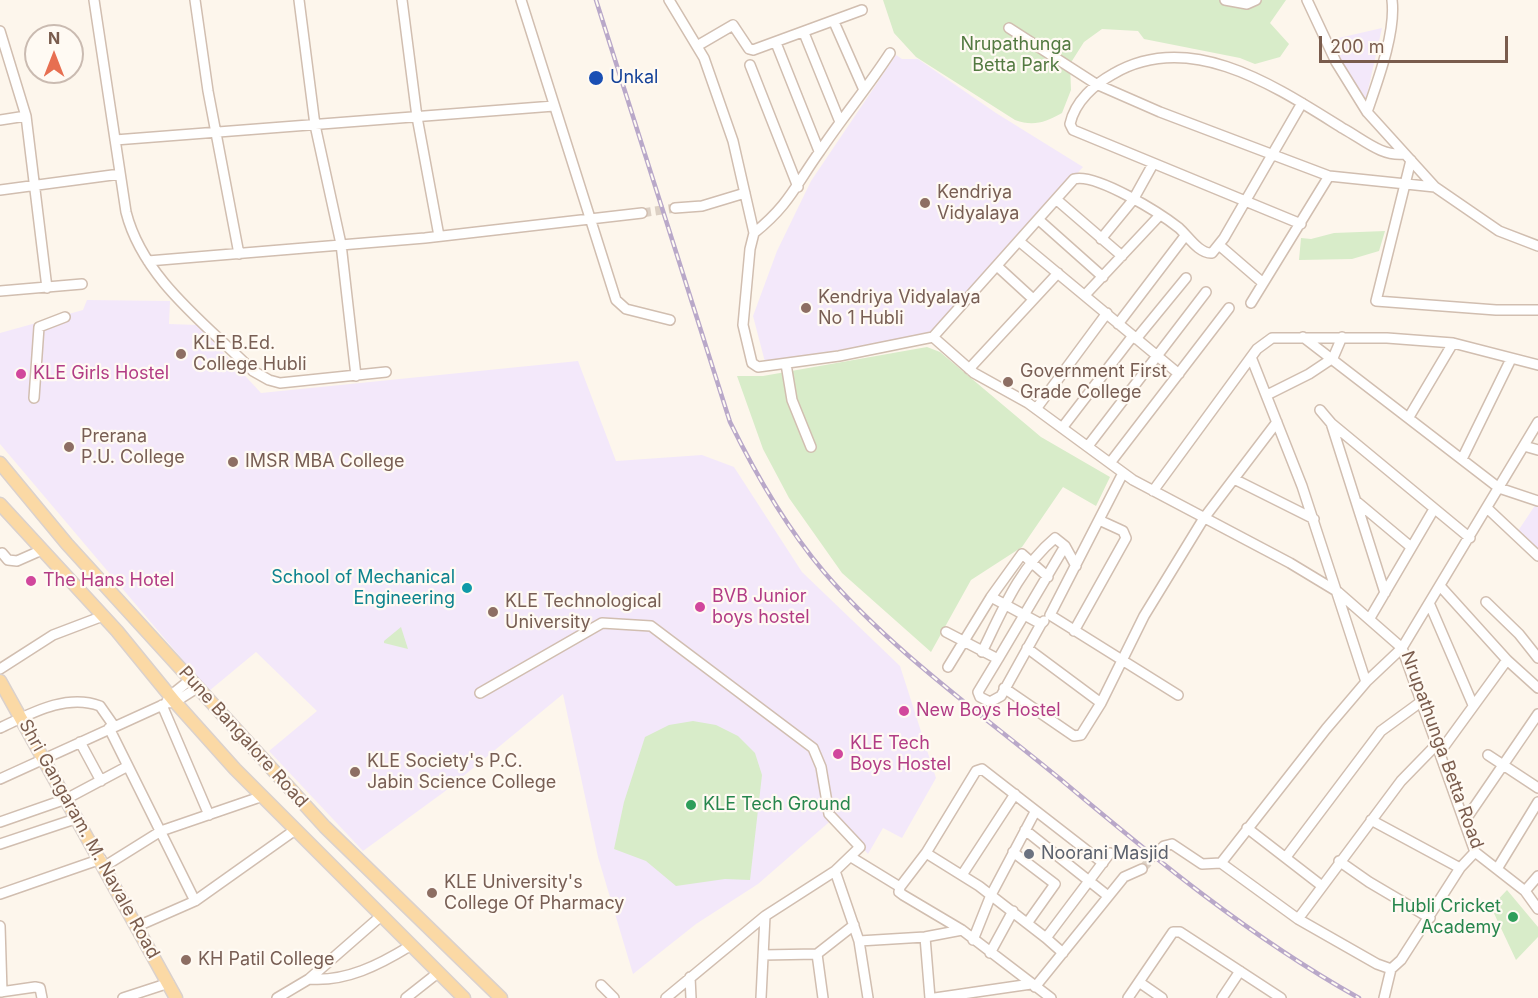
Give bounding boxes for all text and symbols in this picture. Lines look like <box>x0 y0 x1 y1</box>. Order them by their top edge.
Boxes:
north arrow <box>24 24 84 84</box>
scale bar <box>1322 24 1511 62</box>
text: N <box>48 28 60 48</box>
park label: Nrupathunga Betta Park <box>960 34 1072 76</box>
text: 200 m <box>1330 36 1385 57</box>
place label: Unkal <box>610 67 658 89</box>
marker: Unkal <box>587 69 605 87</box>
place label: Kendriya Vidyalaya <box>937 182 1019 224</box>
marker: Kendriya Vidyalaya <box>918 196 932 210</box>
place label: Kendriya Vidyalaya No 1 Hubli <box>818 287 981 330</box>
marker: Kendriya Vidyalaya No 1 Hubli <box>799 301 813 315</box>
place label: KLE B.Ed. College Hubli <box>193 333 307 376</box>
marker: KLE B.Ed. College Hubli <box>174 347 188 361</box>
place label: Government First Grade College <box>1020 361 1167 404</box>
place label: KLE Girls Hostel <box>33 363 169 385</box>
marker: KLE Girls Hostel <box>14 367 28 381</box>
marker: Government First Grade College <box>1001 375 1015 389</box>
place label: Prerana P.U. College <box>81 426 185 468</box>
marker: Prerana P.U. College <box>62 440 76 454</box>
place label: IMSR MBA College <box>245 451 404 473</box>
marker: IMSR MBA College <box>226 455 240 469</box>
place label: School of Mechanical Engineering <box>271 567 455 610</box>
place label: The Hans Hotel <box>43 570 174 592</box>
marker: The Hans Hotel <box>24 574 38 588</box>
marker: School of Mechanical Engineering <box>460 581 474 595</box>
place label: BVB Junior boys hostel <box>712 586 810 628</box>
place label: KLE Technological University <box>505 591 662 634</box>
marker: BVB Junior boys hostel <box>693 600 707 614</box>
marker: KLE Technological University <box>486 605 500 619</box>
street label: Nrupathunga Betta Road <box>1396 648 1488 852</box>
street label: Pune Bangalore Road <box>174 662 312 812</box>
place label: New Boys Hostel <box>916 700 1061 722</box>
marker: New Boys Hostel <box>897 704 911 718</box>
street label: Shri Gangaram. M. Navale Road <box>14 716 164 962</box>
place label: KLE Tech Boys Hostel <box>850 733 951 776</box>
marker: KLE Tech Boys Hostel <box>831 747 845 761</box>
place label: KLE Society's P.C. Jabin Science College <box>367 751 556 794</box>
marker: KLE Society's P.C. Jabin Science College <box>348 765 362 779</box>
place label: KLE Tech Ground <box>703 794 851 816</box>
marker: KLE Tech Ground <box>684 798 698 812</box>
place label: Noorani Masjid <box>1041 843 1169 865</box>
marker: Noorani Masjid <box>1022 847 1036 861</box>
place label: KLE University's College Of Pharmacy <box>444 872 624 914</box>
marker: KLE University's College Of Pharmacy <box>425 886 439 900</box>
place label: Hubli Cricket Academy <box>1391 896 1501 938</box>
marker: Hubli Cricket Academy <box>1506 910 1520 924</box>
place label: KH Patil College <box>198 949 334 971</box>
marker: KH Patil College <box>179 953 193 967</box>

